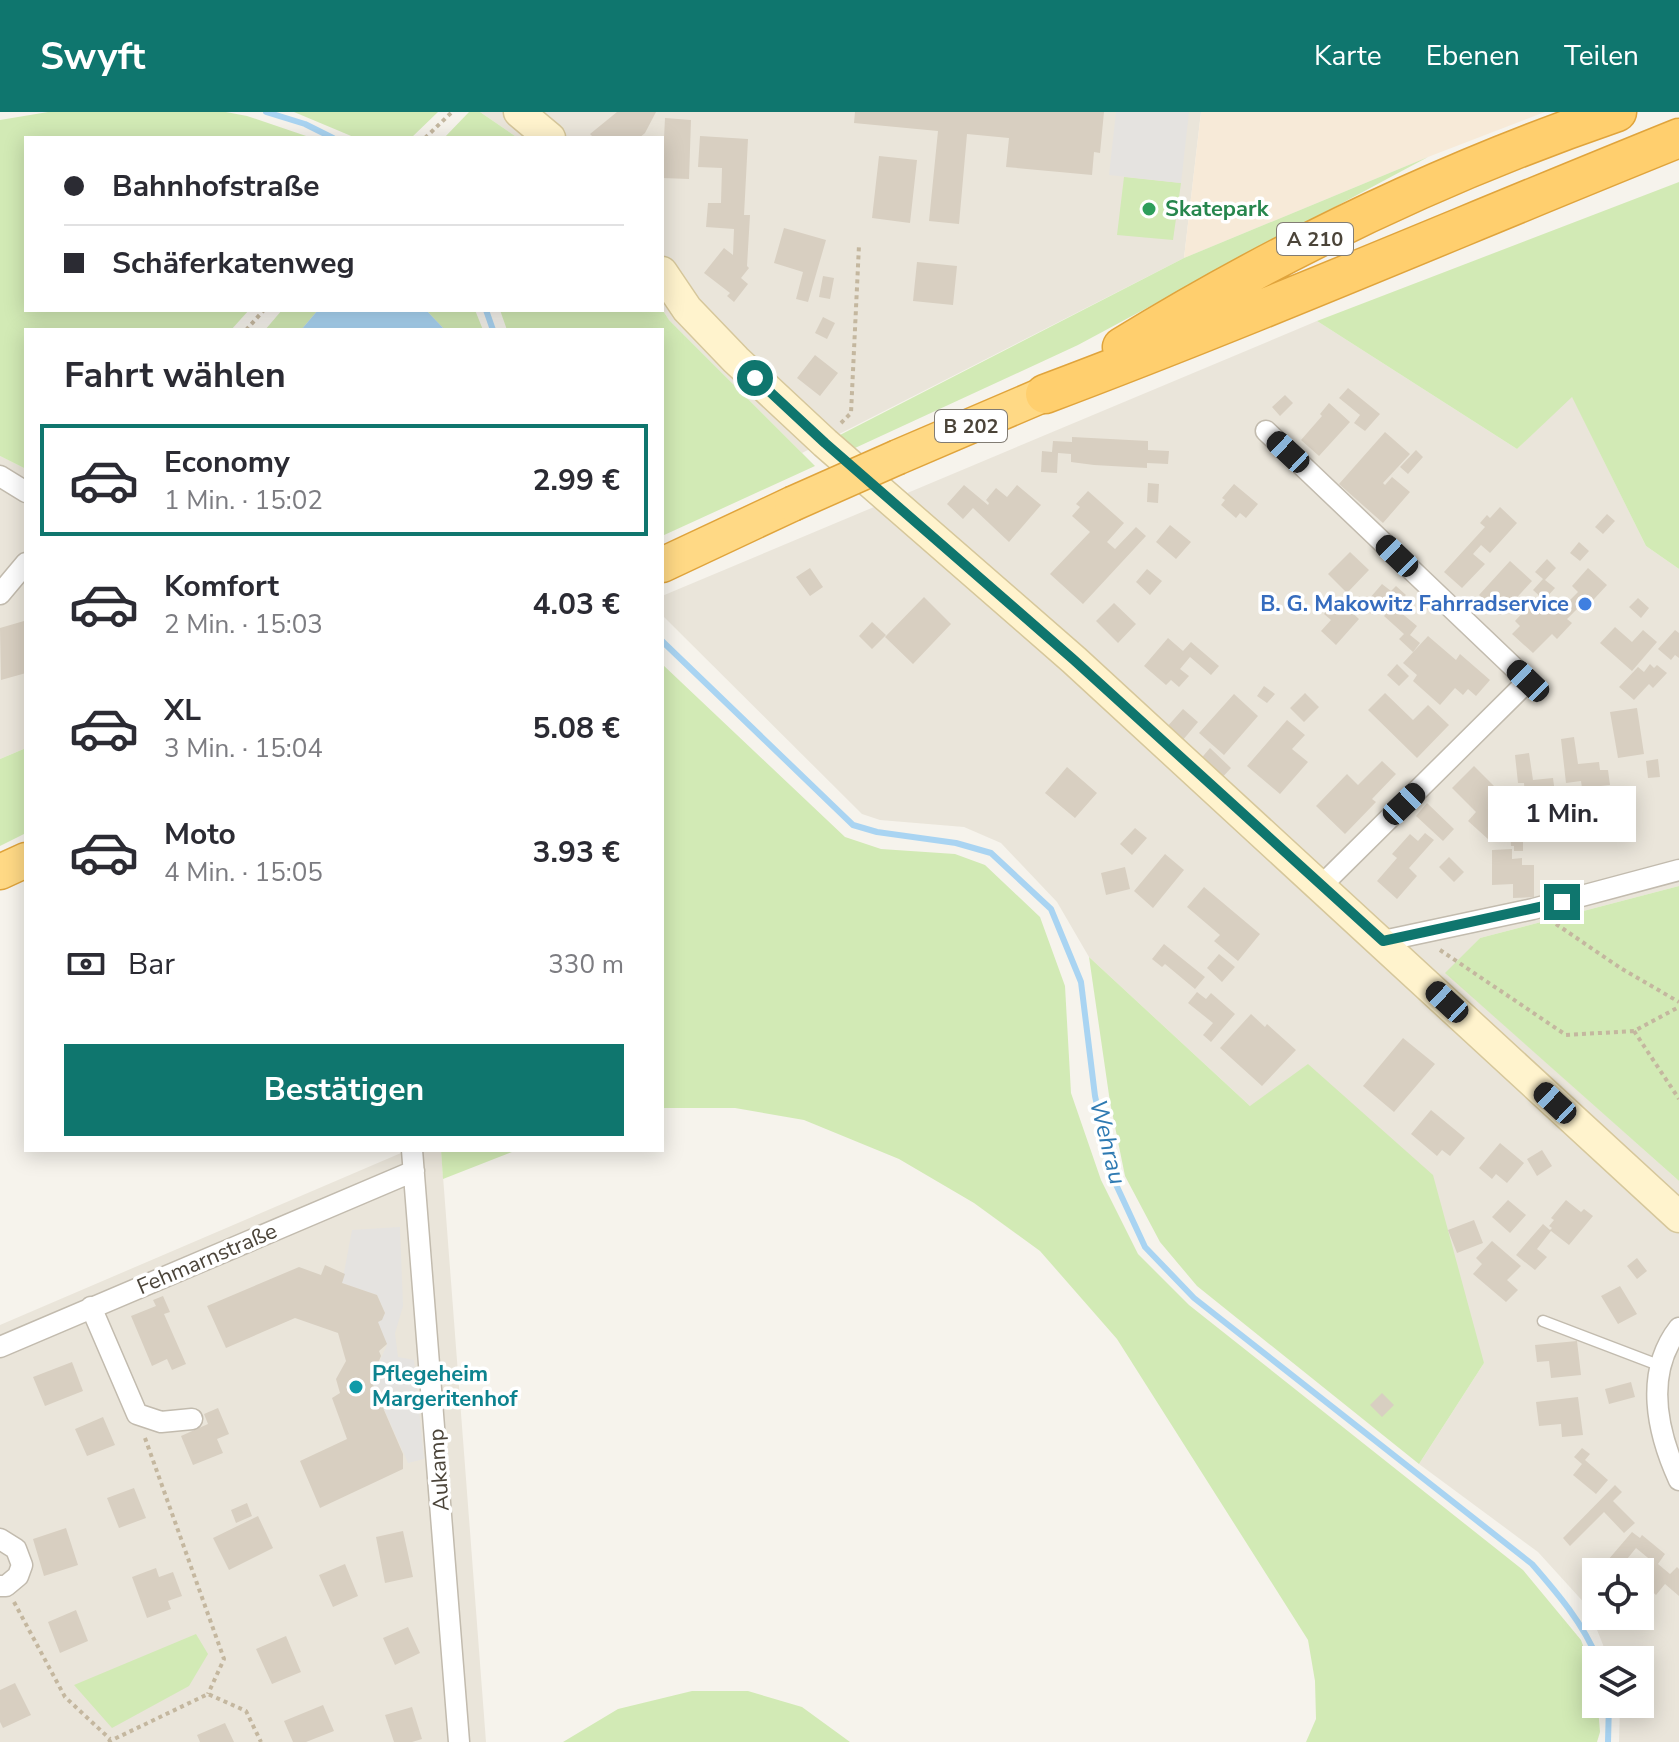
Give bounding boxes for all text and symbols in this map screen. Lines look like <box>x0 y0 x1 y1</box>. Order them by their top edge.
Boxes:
text: Swyft <box>40 31 145 82</box>
text: Karte <box>1314 37 1382 75</box>
text: Ebenen <box>1426 37 1520 75</box>
text: Teilen <box>1564 37 1639 75</box>
text: Bahnhofstraße <box>112 166 319 207</box>
place label: Skatepark <box>1165 194 1270 224</box>
marker: Skatepark <box>1140 200 1158 218</box>
road number: A 210 <box>1277 223 1353 255</box>
text: Schäferkatenweg <box>112 243 355 284</box>
text: Fahrt wählen <box>64 351 286 400</box>
route start <box>737 360 773 396</box>
road number: B 202 <box>935 410 1007 442</box>
car <box>1262 427 1314 477</box>
text: Economy <box>164 442 290 483</box>
icon: car <box>68 444 140 516</box>
text: 2.99 € <box>532 460 620 501</box>
text: 1 Min. · 15:02 <box>164 483 323 518</box>
car <box>1371 531 1423 581</box>
text: Komfort <box>164 566 279 607</box>
icon: car <box>68 568 140 640</box>
text: 4.03 € <box>532 584 620 625</box>
place label: B. G. Makowitz Fahrradservice <box>1260 589 1569 619</box>
marker: B. G. Makowitz Fahrradservice <box>1576 595 1594 613</box>
text: 2 Min. · 15:03 <box>164 607 323 642</box>
car <box>1502 656 1554 706</box>
text: XL <box>164 690 201 731</box>
icon: car <box>68 692 140 764</box>
text: 5.08 € <box>532 708 620 749</box>
text: 3 Min. · 15:04 <box>164 731 323 766</box>
car <box>1378 779 1430 829</box>
callout: 1 Min. <box>1488 786 1636 842</box>
text: 1 Min. <box>1525 796 1599 831</box>
text: Moto <box>164 814 236 855</box>
icon: car <box>68 816 140 888</box>
text: 3.93 € <box>532 832 620 873</box>
text: 4 Min. · 15:05 <box>164 855 323 890</box>
route end <box>1544 884 1580 920</box>
icon: cash <box>64 942 108 986</box>
text: Bar <box>128 944 175 985</box>
text: 330 m <box>548 947 624 982</box>
car <box>1421 977 1473 1027</box>
button: Bestätigen <box>64 1044 624 1136</box>
car <box>1529 1078 1581 1128</box>
water label: Wehrau <box>1082 1096 1134 1188</box>
street label: Fehmarnstraße <box>132 1216 282 1302</box>
place label: Pflegeheim Margeritenhof <box>372 1359 519 1414</box>
marker: Pflegeheim Margeritenhof <box>347 1378 365 1396</box>
street label: Aukamp <box>421 1428 457 1512</box>
map controls <box>1582 1558 1654 1718</box>
button: locate <box>1582 1558 1654 1630</box>
button: layers <box>1582 1646 1654 1718</box>

